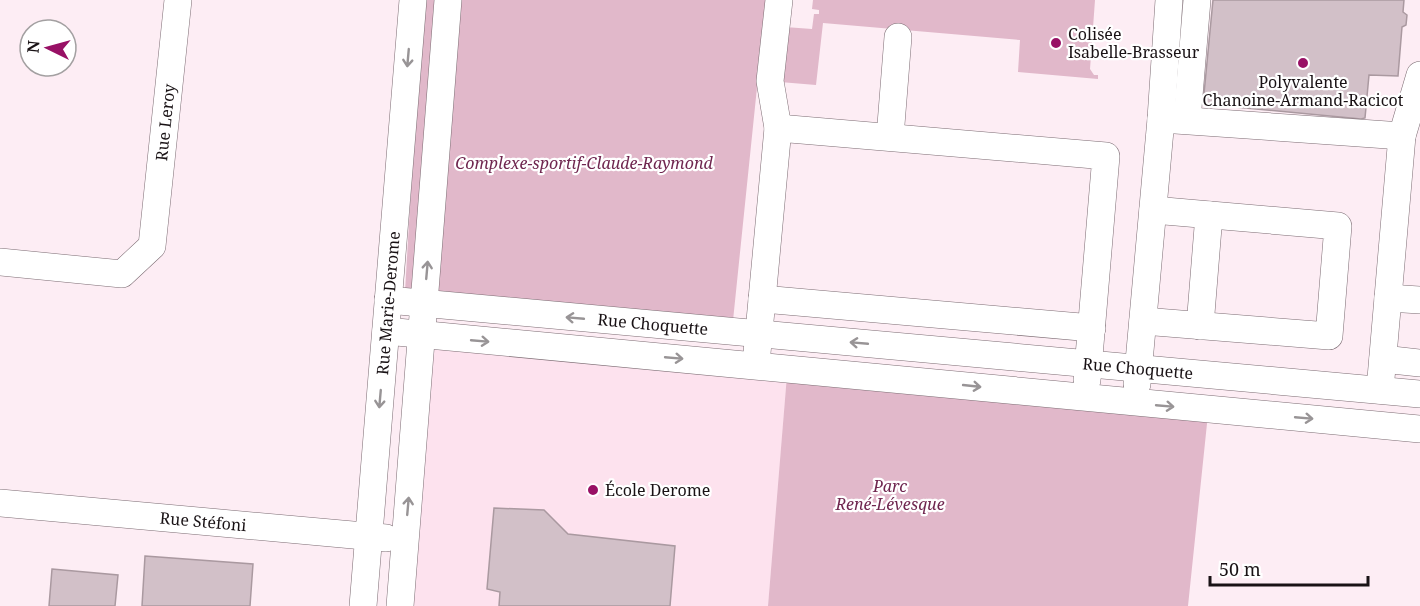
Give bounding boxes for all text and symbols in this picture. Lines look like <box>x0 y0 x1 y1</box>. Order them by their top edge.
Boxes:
north arrow <box>18 18 78 78</box>
place label: Colisée Isabelle-Brasseur <box>1068 23 1200 63</box>
marker: Colisée Isabelle-Brasseur <box>1049 36 1063 50</box>
text: N <box>22 39 45 54</box>
one-way arrow <box>402 48 413 68</box>
marker: Polyvalente Chanoine-Armand-Racicot <box>1296 56 1310 70</box>
place label: Polyvalente Chanoine-Armand-Racicot <box>1203 71 1404 111</box>
street label: Rue Leroy <box>150 82 180 162</box>
park label: Complexe-sportif-Claude-Raymond <box>455 152 713 174</box>
street label: Rue Marie-Derome <box>371 230 405 376</box>
one-way arrow <box>421 260 432 280</box>
street label: Rue Choquette <box>597 308 709 340</box>
one-way arrow <box>565 312 585 323</box>
one-way arrow <box>469 336 489 347</box>
one-way arrow <box>849 337 869 348</box>
street label: Rue Choquette <box>1082 352 1194 384</box>
one-way arrow <box>663 353 683 364</box>
one-way arrow <box>961 381 981 392</box>
one-way arrow <box>374 389 385 409</box>
one-way arrow <box>1155 401 1175 412</box>
one-way arrow <box>1294 413 1314 424</box>
park label: Parc René-Lévesque <box>834 475 945 515</box>
place label: École Derome <box>605 479 710 501</box>
marker: École Derome <box>586 483 600 497</box>
one-way arrow <box>403 496 414 516</box>
street label: Rue Stéfoni <box>159 507 247 536</box>
scale bar <box>1210 549 1368 587</box>
text: 50 m <box>1219 557 1261 581</box>

